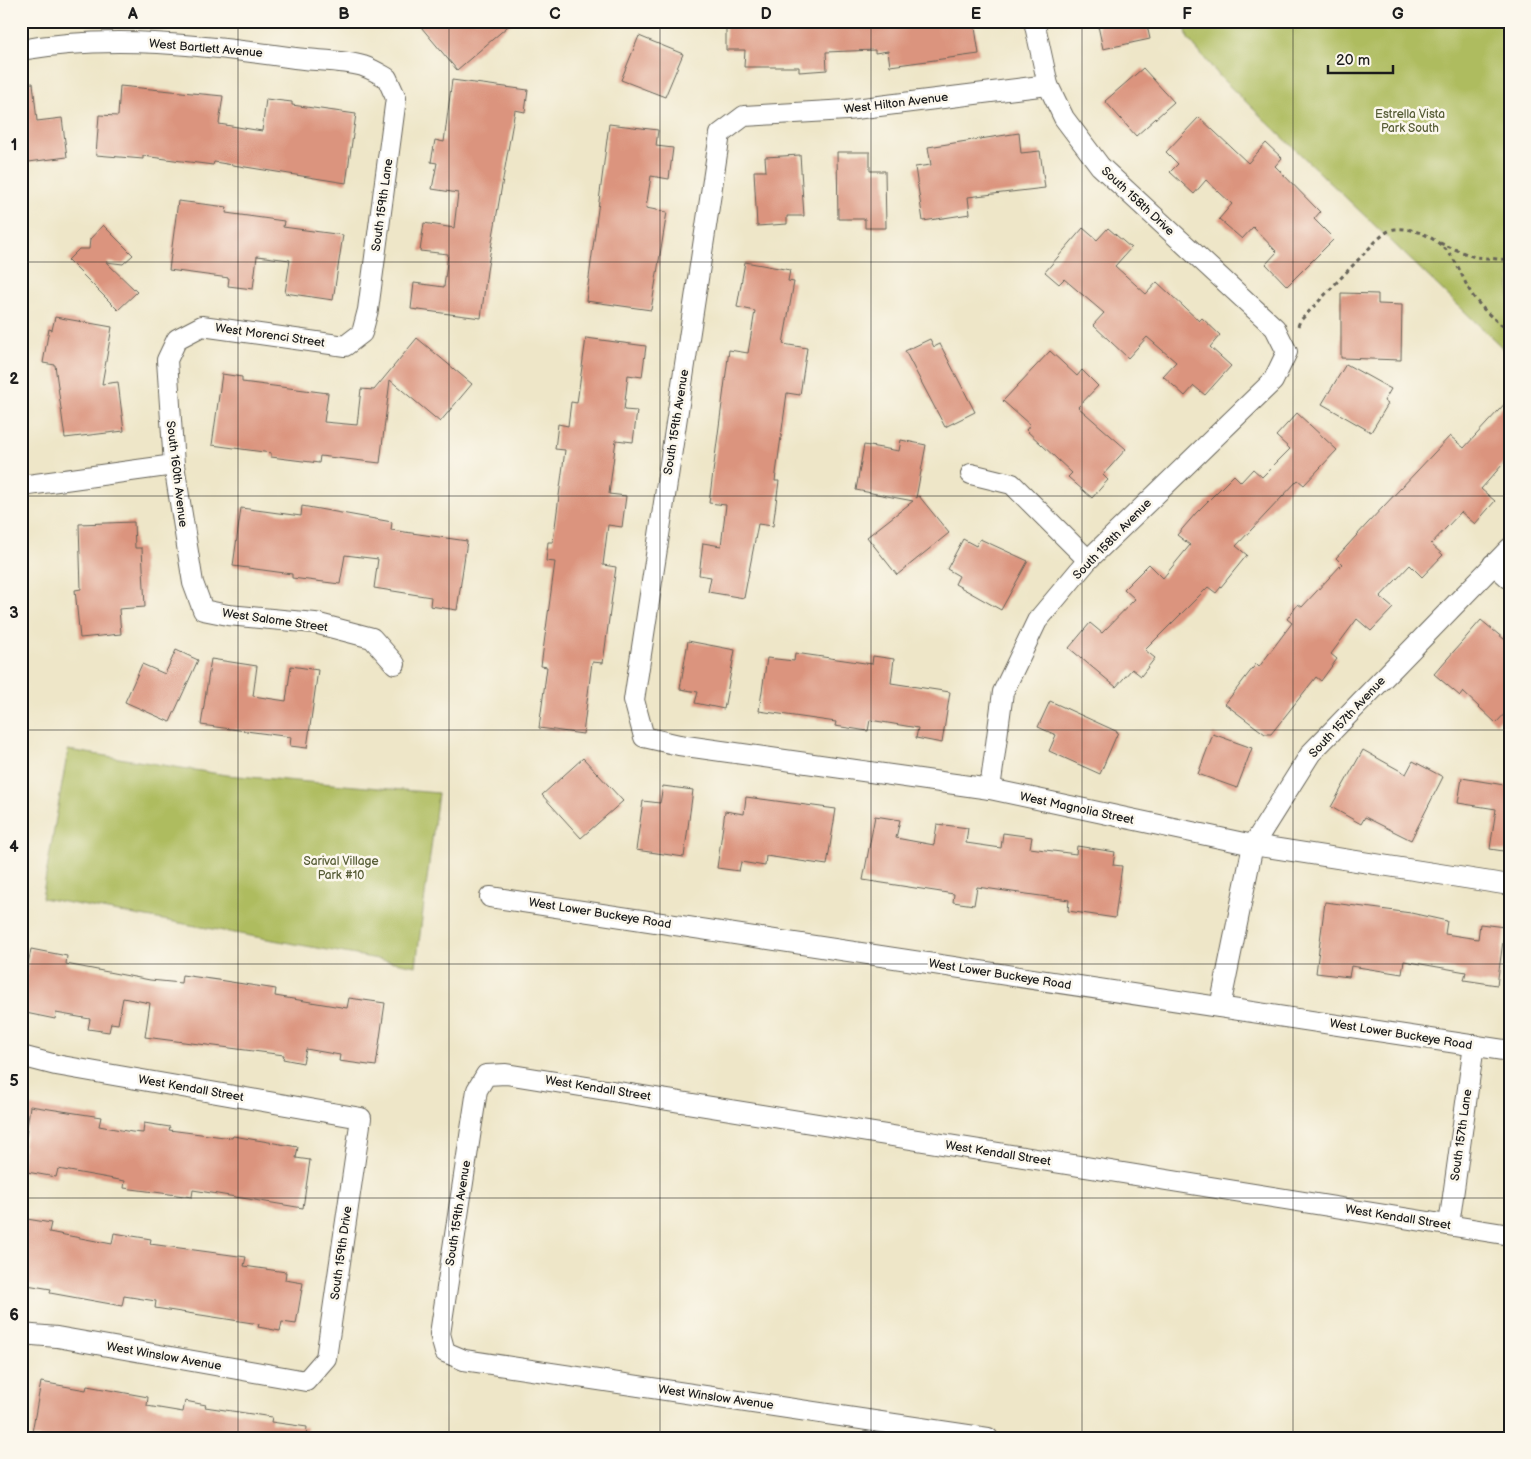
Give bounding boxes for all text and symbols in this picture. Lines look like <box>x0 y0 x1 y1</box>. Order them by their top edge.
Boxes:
text: A <box>127 5 138 24</box>
text: B <box>338 5 350 24</box>
text: C <box>549 5 561 24</box>
text: D <box>760 5 772 24</box>
text: E <box>971 5 981 24</box>
text: F <box>1182 5 1192 24</box>
text: G <box>1392 5 1404 24</box>
street label: West Bartlett Avenue <box>149 36 263 61</box>
scale bar <box>1328 42 1394 74</box>
text: 20 m <box>1336 51 1370 70</box>
street label: West Hilton Avenue <box>843 90 949 117</box>
park label: Estrella Vista Park South <box>1375 107 1445 136</box>
text: 1 <box>11 136 17 155</box>
street label: South 159th Lane <box>369 158 396 252</box>
street label: South 158th Drive <box>1098 164 1177 239</box>
street label: West Morenci Street <box>214 320 326 351</box>
street label: South 159th Avenue <box>661 368 692 476</box>
text: 2 <box>9 370 19 389</box>
street label: South 160th Avenue <box>163 420 190 528</box>
street label: South 158th Avenue <box>1070 496 1155 583</box>
text: 3 <box>9 604 19 623</box>
street label: West Salome Street <box>221 606 329 635</box>
street label: South 157th Avenue <box>1306 674 1389 761</box>
street label: West Magnolia Street <box>1019 789 1136 828</box>
text: 4 <box>9 838 19 857</box>
park label: Sarival Village Park #10 <box>303 854 379 883</box>
street label: West Lower Buckeye Road <box>528 895 672 932</box>
street label: West Lower Buckeye Road <box>928 956 1072 993</box>
street label: West Lower Buckeye Road <box>1329 1016 1473 1053</box>
text: 5 <box>9 1072 19 1091</box>
street label: West Kendall Street <box>137 1072 245 1105</box>
street label: West Kendall Street <box>544 1073 652 1104</box>
street label: South 157th Lane <box>1448 1088 1475 1182</box>
street label: West Kendall Street <box>944 1138 1052 1169</box>
street label: South 159th Avenue <box>443 1159 474 1267</box>
street label: West Kendall Street <box>1344 1202 1452 1233</box>
street label: South 159th Drive <box>327 1205 355 1301</box>
text: 6 <box>9 1306 19 1325</box>
street label: West Winslow Avenue <box>105 1339 223 1374</box>
street label: West Winslow Avenue <box>657 1382 775 1413</box>

